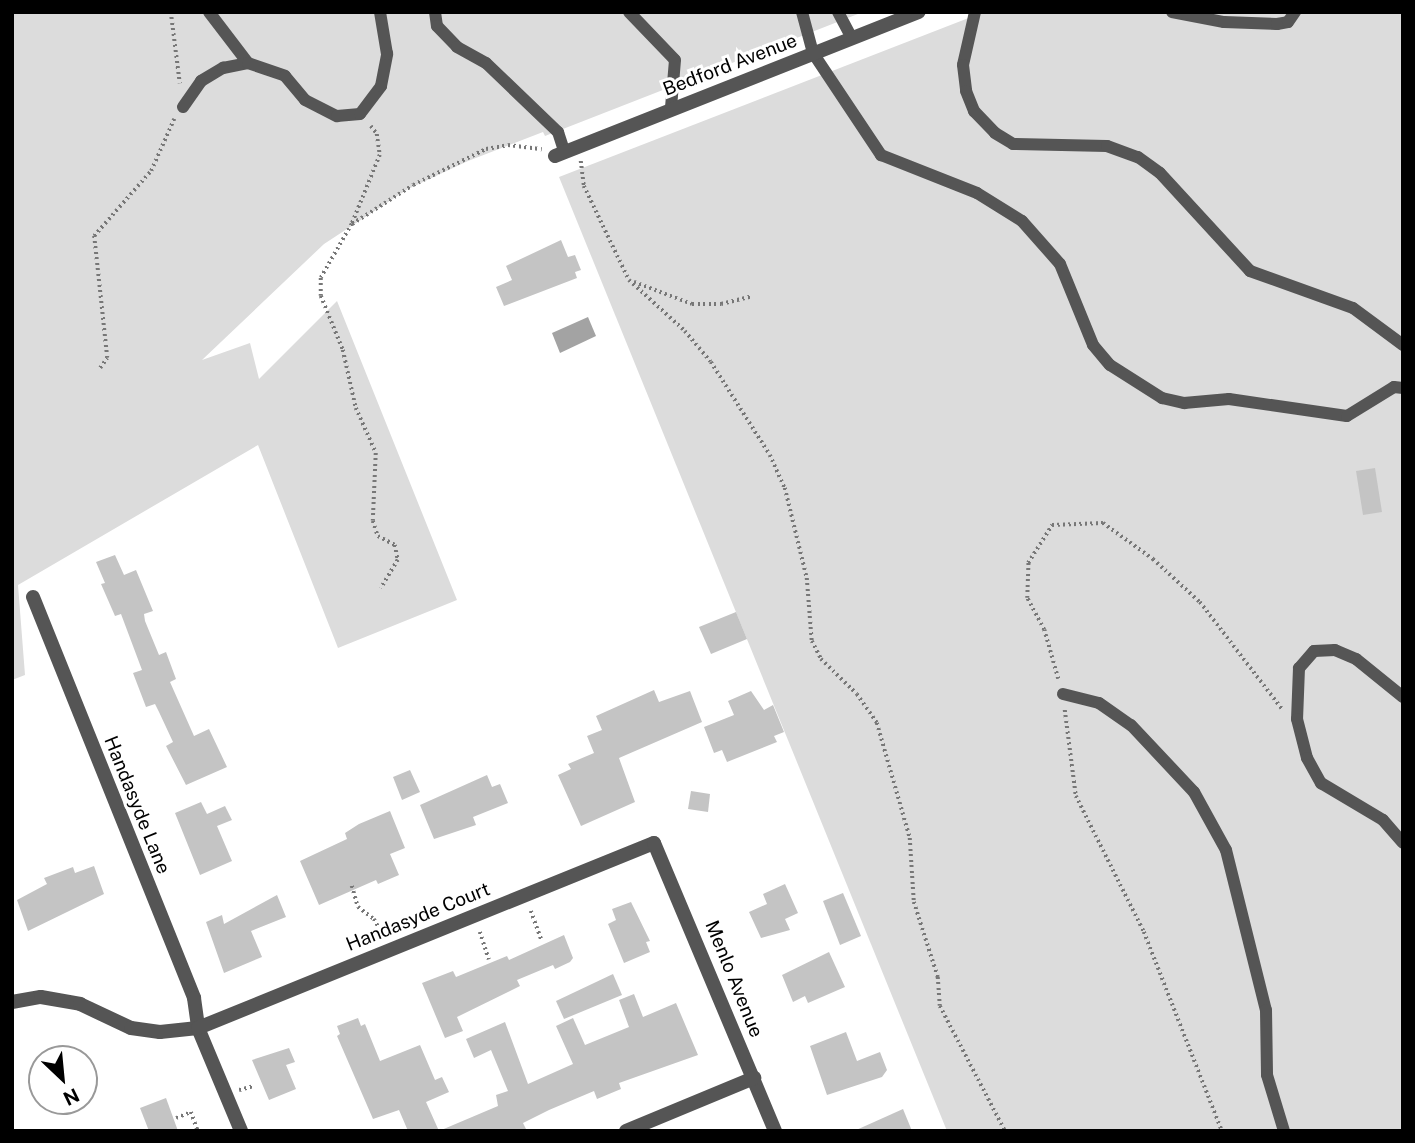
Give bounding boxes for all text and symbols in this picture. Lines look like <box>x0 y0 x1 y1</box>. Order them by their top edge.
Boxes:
street label: Bedford Avenue <box>660 29 800 101</box>
street label: Handasyde Lane <box>99 733 175 877</box>
street label: Handasyde Court <box>343 878 493 956</box>
street label: Menlo Avenue <box>700 917 768 1041</box>
north arrow <box>28 1045 98 1115</box>
text: N <box>60 1084 83 1110</box>

